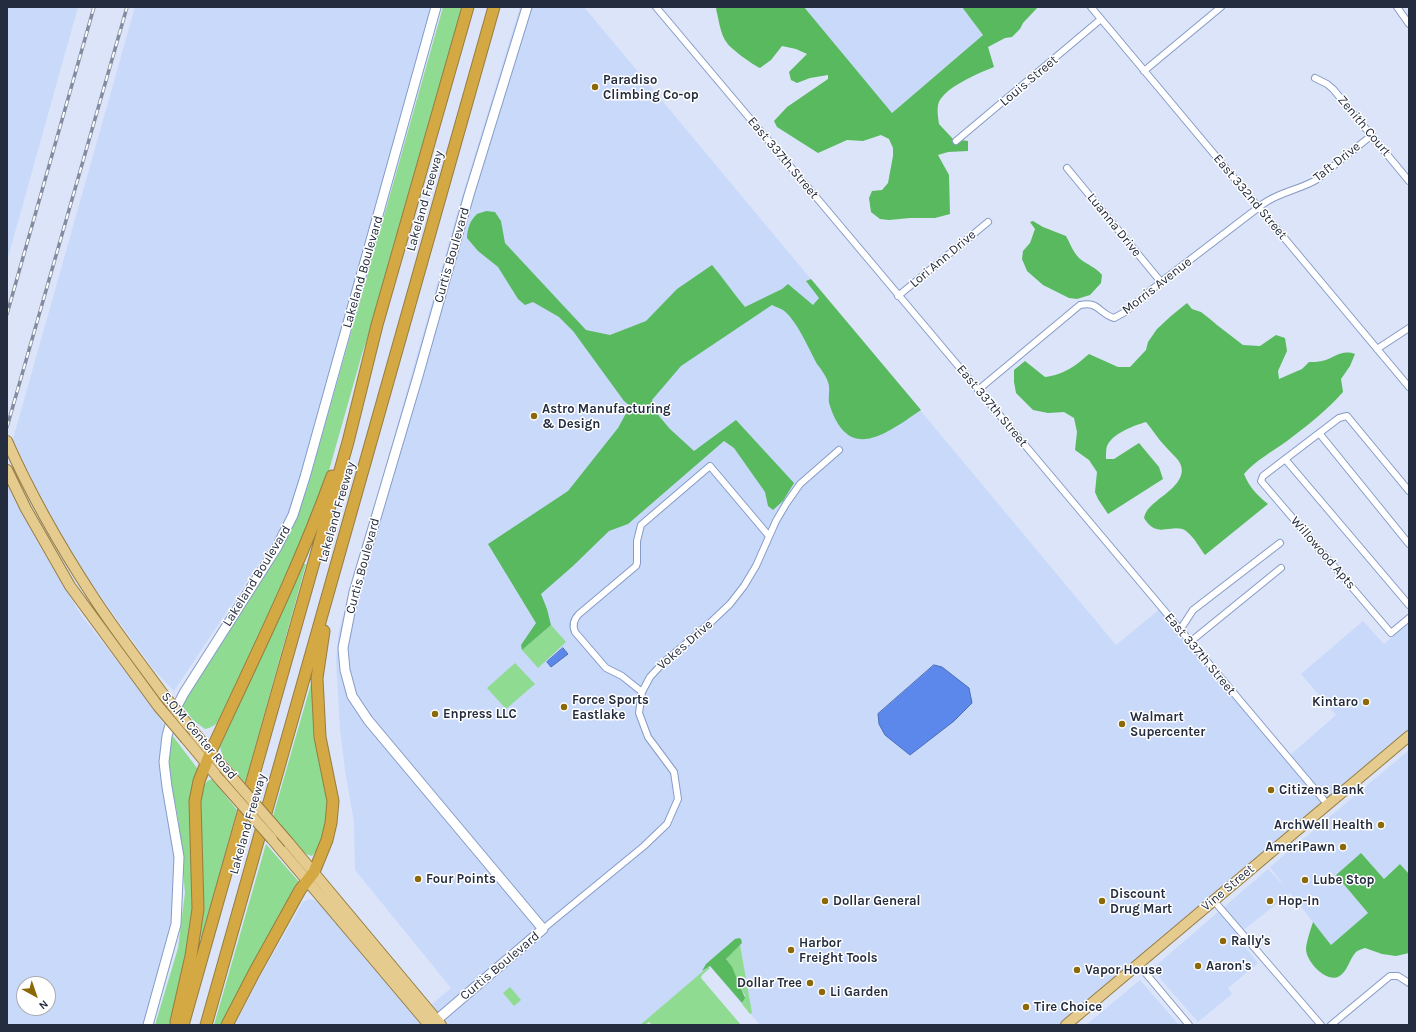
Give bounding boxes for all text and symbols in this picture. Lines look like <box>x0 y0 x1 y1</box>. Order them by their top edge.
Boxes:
street label: Louis Street <box>997 52 1061 110</box>
place label: Paradiso Climbing Co-op <box>603 72 699 103</box>
marker: Paradiso Climbing Co-op <box>590 82 600 92</box>
street label: Zenith Court <box>1334 92 1394 160</box>
street label: East 337th Street <box>744 114 822 202</box>
street label: Taft Drive <box>1310 139 1364 185</box>
street label: Lakeland Freeway <box>403 149 447 253</box>
street label: East 332nd Street <box>1210 151 1290 243</box>
street label: Luanna Drive <box>1084 190 1144 260</box>
street label: Curtis Boulevard <box>431 205 473 305</box>
street label: Lakeland Boulevard <box>339 214 387 330</box>
street label: Lori Ann Drive <box>907 227 979 291</box>
street label: Morris Avenue <box>1119 254 1195 318</box>
street label: East 337th Street <box>953 362 1031 450</box>
place label: Astro Manufacturing & Design <box>542 401 671 432</box>
marker: Astro Manufacturing & Design <box>529 411 539 421</box>
street label: Lakeland Freeway <box>315 460 359 564</box>
street label: Willowood Apts <box>1287 514 1359 592</box>
street label: Curtis Boulevard <box>343 516 383 616</box>
street label: Lakeland Boulevard <box>220 523 294 629</box>
street label: East 337th Street <box>1161 610 1239 698</box>
street label: Vokes Drive <box>654 617 716 673</box>
street label: S.O.M. Center Road <box>158 689 240 783</box>
place label: Force Sports Eastlake <box>572 692 649 723</box>
place label: Kintaro <box>1312 694 1358 710</box>
marker: Kintaro <box>1361 697 1371 707</box>
marker: Force Sports Eastlake <box>559 702 569 712</box>
place label: Enpress LLC <box>443 706 517 722</box>
marker: Enpress LLC <box>430 709 440 719</box>
place label: Walmart Supercenter <box>1130 709 1205 740</box>
marker: Walmart Supercenter <box>1117 719 1127 729</box>
street label: Lakeland Freeway <box>226 772 270 876</box>
place label: Citizens Bank <box>1279 782 1364 798</box>
marker: Citizens Bank <box>1266 785 1276 795</box>
place label: ArchWell Health <box>1274 817 1373 833</box>
marker: ArchWell Health <box>1376 820 1386 830</box>
place label: AmeriPawn <box>1265 839 1335 855</box>
marker: AmeriPawn <box>1338 842 1348 852</box>
street label: Vine Street <box>1198 861 1258 915</box>
place label: Four Points <box>426 871 496 887</box>
place label: Lube Stop <box>1313 872 1374 888</box>
marker: Four Points <box>413 874 423 884</box>
marker: Lube Stop <box>1300 875 1310 885</box>
place label: Discount Drug Mart <box>1110 886 1172 917</box>
place label: Dollar General <box>833 893 921 909</box>
place label: Hop-In <box>1278 893 1319 909</box>
marker: Dollar General <box>820 896 830 906</box>
marker: Discount Drug Mart <box>1097 896 1107 906</box>
marker: Hop-In <box>1265 896 1275 906</box>
street label: Curtis Boulevard <box>457 928 543 1004</box>
place label: Rally's <box>1231 933 1271 949</box>
place label: Harbor Freight Tools <box>799 935 878 966</box>
marker: Rally's <box>1218 936 1228 946</box>
marker: Harbor Freight Tools <box>786 945 796 955</box>
place label: Aaron's <box>1206 958 1251 974</box>
marker: Aaron's <box>1193 961 1203 971</box>
place label: Vapor House <box>1085 962 1162 978</box>
marker: Vapor House <box>1072 965 1082 975</box>
place label: Dollar Tree <box>737 975 802 991</box>
north arrow <box>16 976 56 1016</box>
marker: Dollar Tree <box>805 978 815 988</box>
place label: Li Garden <box>830 984 888 1000</box>
marker: Li Garden <box>817 987 827 997</box>
text: N <box>36 997 51 1012</box>
place label: Tire Choice <box>1034 999 1102 1015</box>
marker: Tire Choice <box>1021 1002 1031 1012</box>

